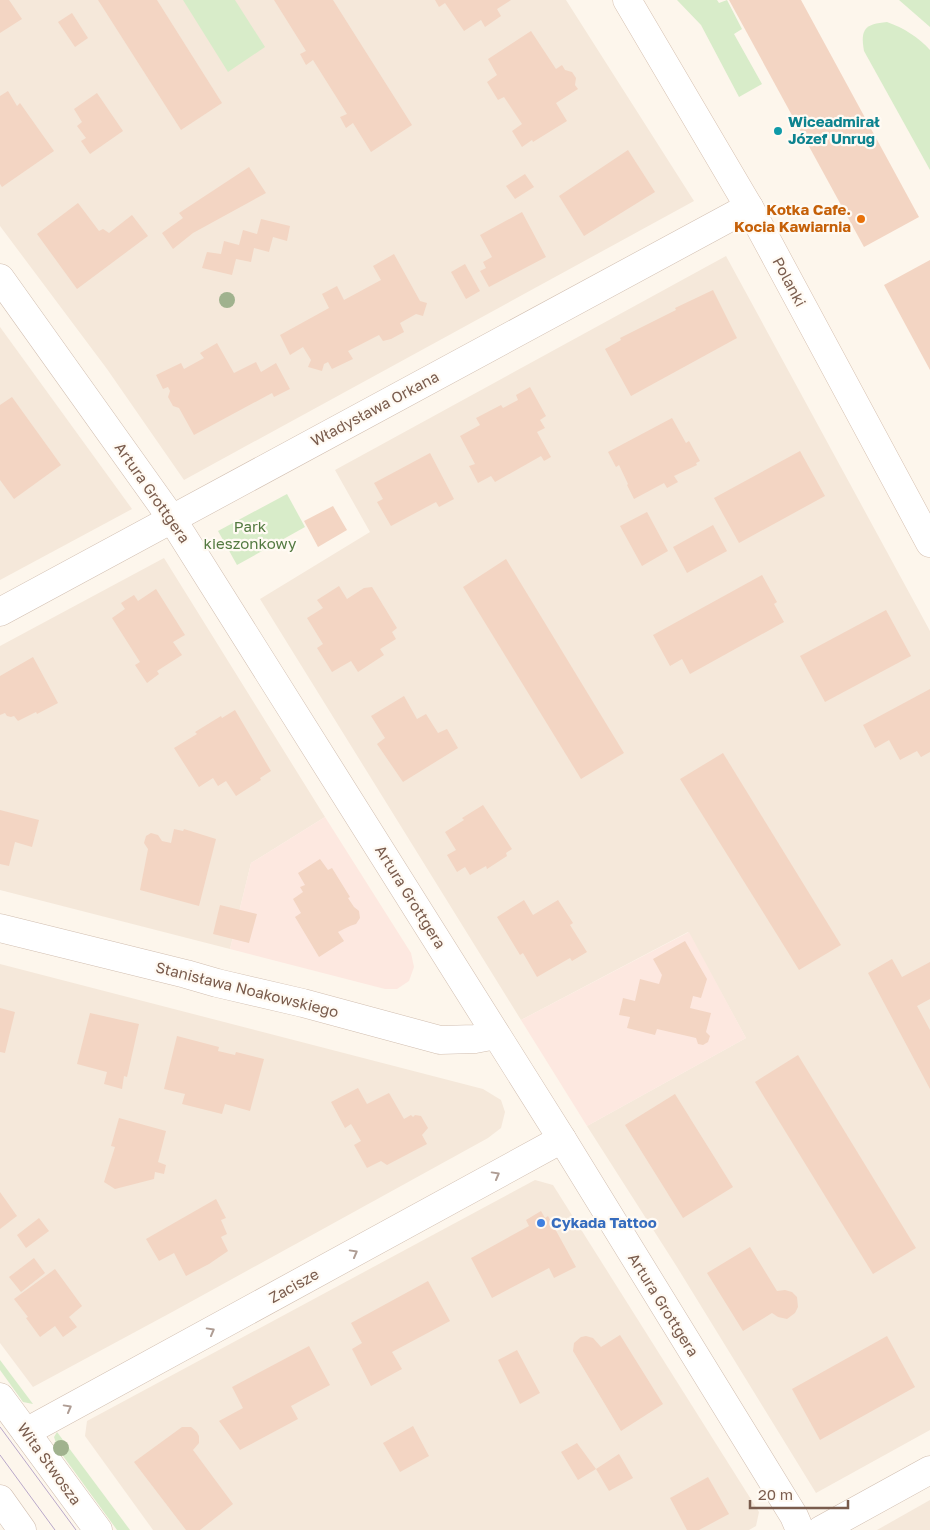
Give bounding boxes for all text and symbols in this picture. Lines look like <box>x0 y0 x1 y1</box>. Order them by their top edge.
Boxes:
place label: Wiceadmirał Józef Unrug <box>788 112 880 147</box>
marker: Wiceadmirał Józef Unrug <box>772 125 784 137</box>
place label: Kotka Cafe. Kocia Kawiarnia <box>734 200 851 235</box>
marker: Kotka Cafe. Kocia Kawiarnia <box>855 213 867 225</box>
street label: Polanki <box>769 254 810 309</box>
street label: Władysława Orkana <box>308 367 442 449</box>
street label: Artura Grottgera <box>111 439 194 546</box>
park label: Park kieszonkowy <box>204 517 297 552</box>
street label: Artura Grottgera <box>372 841 450 951</box>
street label: Stanisława Noakowskiego <box>154 958 341 1020</box>
one-way arrow <box>491 1171 500 1181</box>
place label: Cykada Tattoo <box>551 1213 657 1231</box>
marker: Cykada Tattoo <box>535 1217 547 1229</box>
one-way arrow <box>348 1249 357 1259</box>
street label: Artura Grottgera <box>625 1249 703 1359</box>
street label: Zacisze <box>266 1264 322 1306</box>
one-way arrow <box>206 1327 215 1337</box>
one-way arrow <box>63 1405 72 1415</box>
street label: Wita Stwosza <box>14 1419 86 1508</box>
scale bar <box>750 1478 848 1510</box>
text: 20 m <box>758 1485 793 1503</box>

